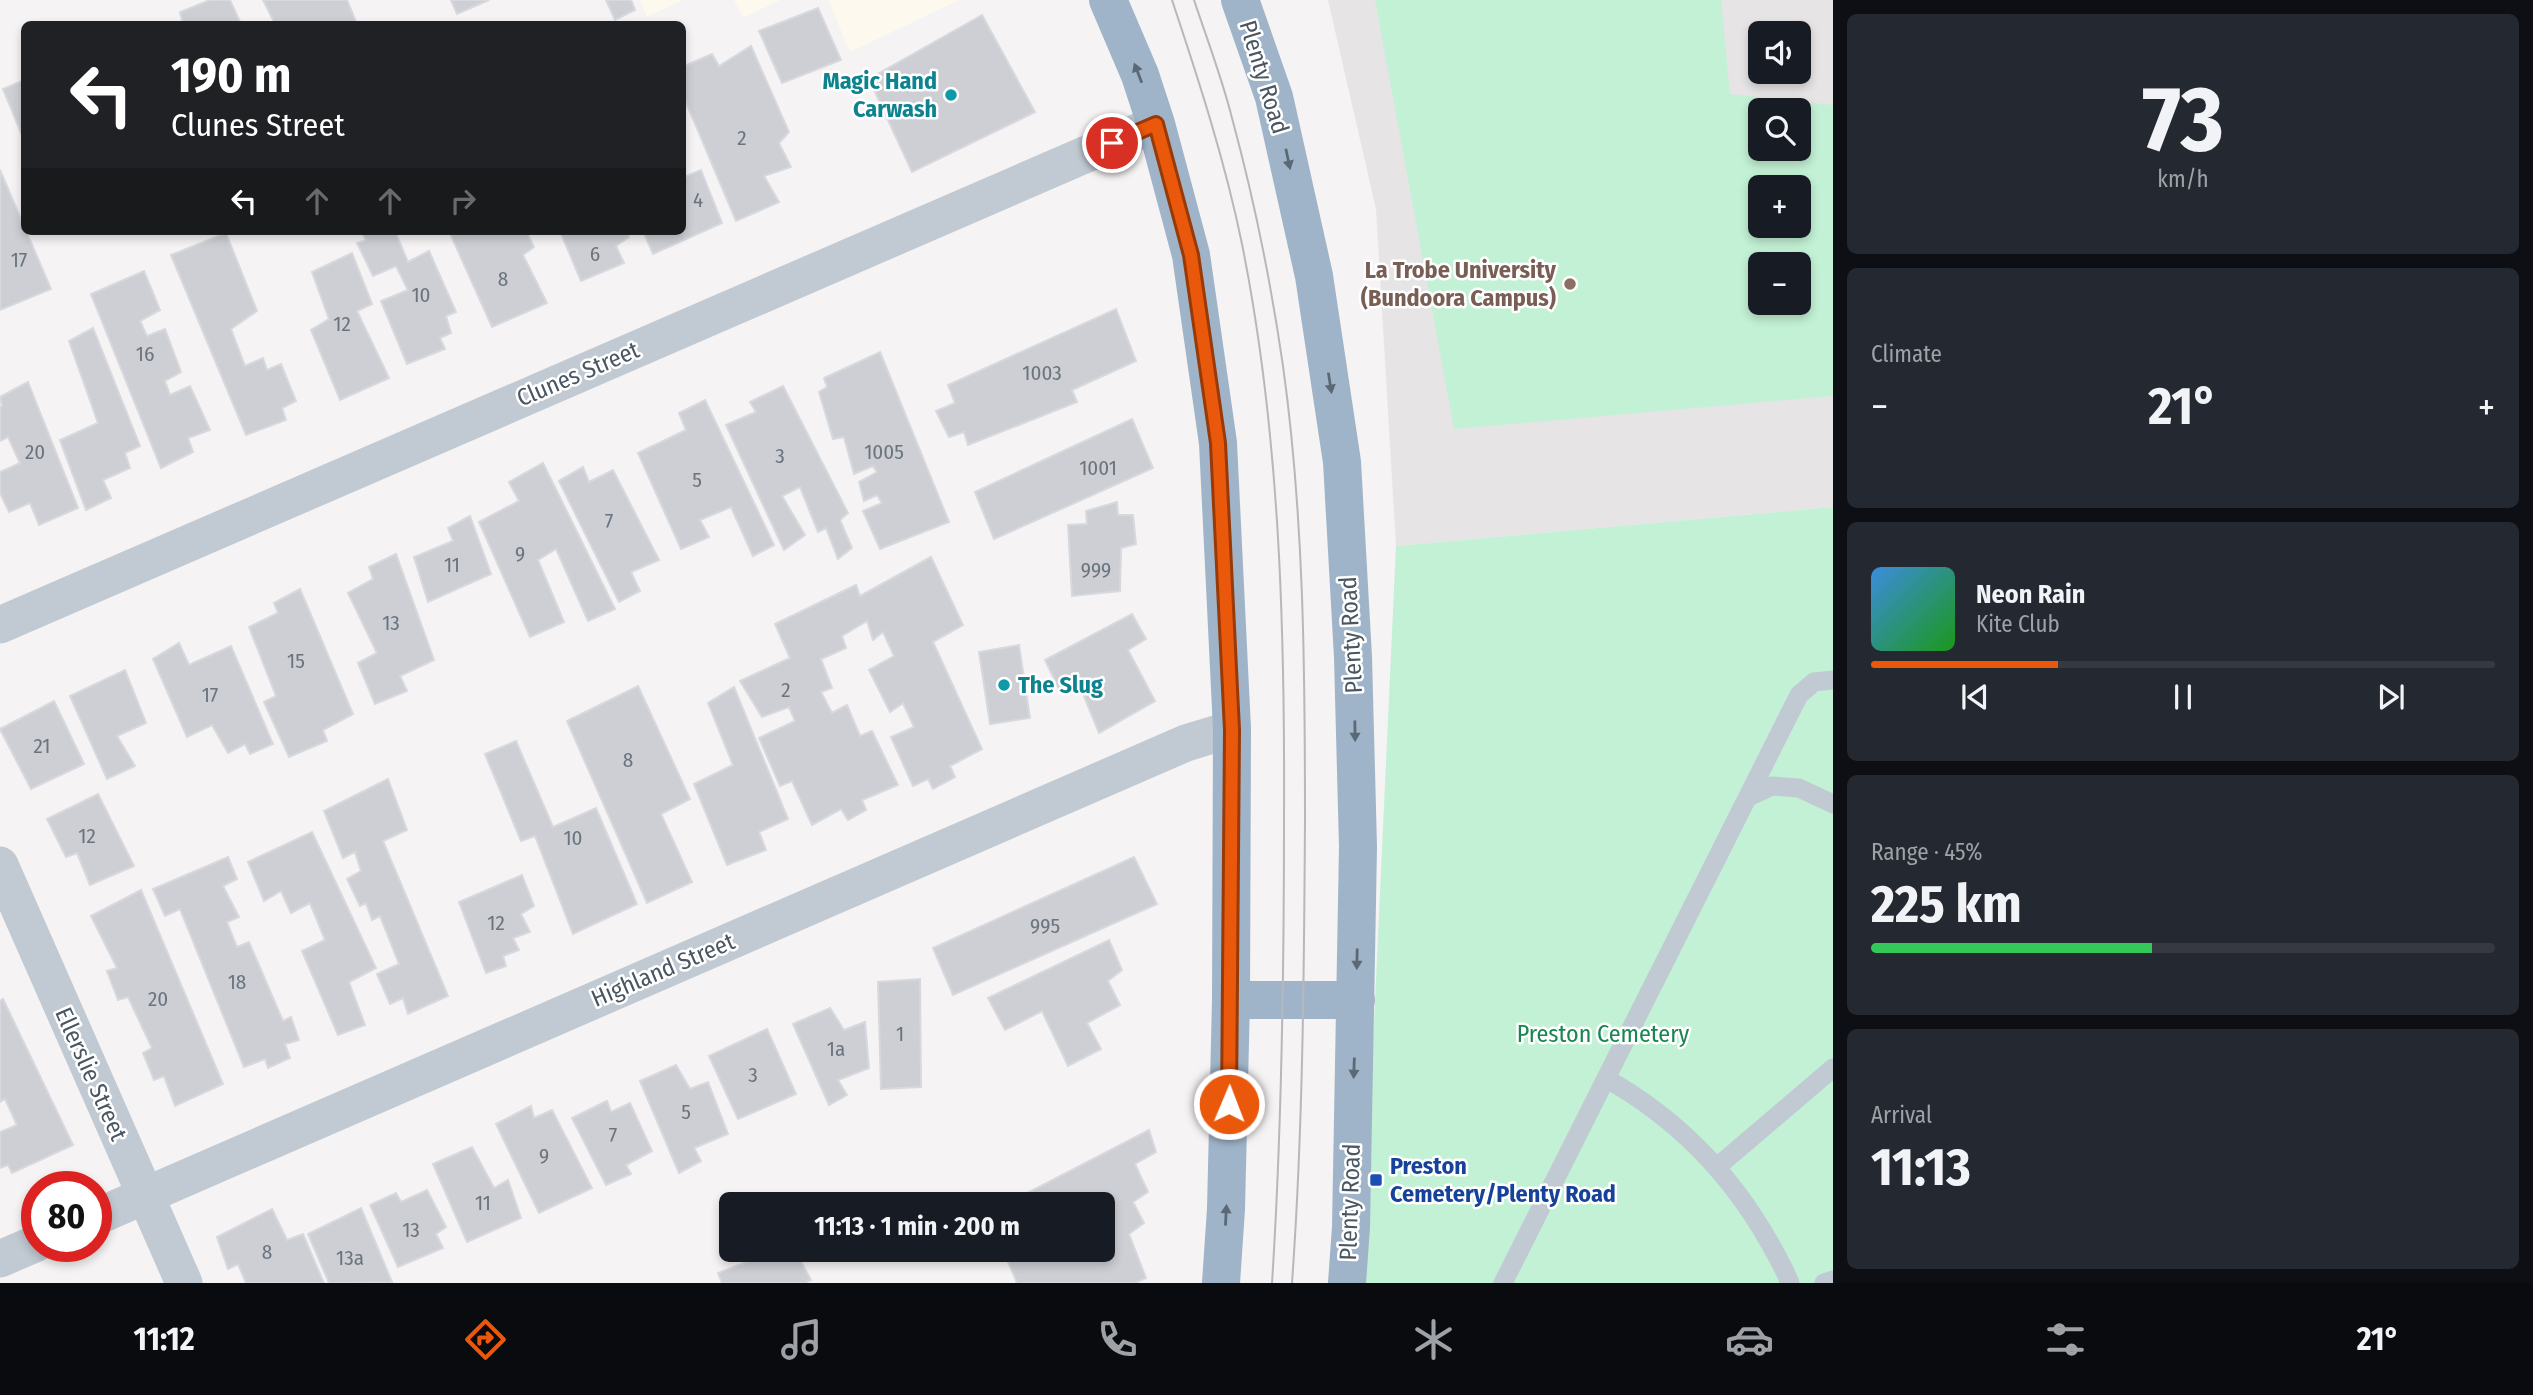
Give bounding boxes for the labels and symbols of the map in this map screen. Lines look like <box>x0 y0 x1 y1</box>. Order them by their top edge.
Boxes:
street label: Plenty Road <box>1234 17 1294 137</box>
one-way arrow <box>1133 62 1144 83</box>
place label: Magic Hand Carwash <box>822 67 937 123</box>
marker: Magic Hand Carwash <box>943 87 959 103</box>
pin <box>1082 113 1142 173</box>
house number: 2 <box>737 125 747 151</box>
one-way arrow <box>1282 148 1293 170</box>
house number: 4 <box>693 187 703 213</box>
house number: 6 <box>590 241 600 267</box>
house number: 17 <box>11 247 27 273</box>
place label: La Trobe University (Bundoora Campus) <box>1361 256 1557 312</box>
house number: 8 <box>498 266 508 292</box>
marker: La Trobe University (Bundoora Campus) <box>1562 276 1578 292</box>
house number: 10 <box>411 282 431 308</box>
house number: 12 <box>333 311 351 337</box>
street label: Clunes Street <box>513 336 644 412</box>
house number: 16 <box>136 341 154 367</box>
house number: 1003 <box>1022 360 1062 386</box>
one-way arrow <box>1325 372 1336 394</box>
house number: 20 <box>25 439 45 465</box>
house number: 1005 <box>864 439 904 465</box>
house number: 3 <box>775 443 785 469</box>
house number: 1001 <box>1079 455 1117 481</box>
house number: 5 <box>692 467 702 493</box>
house number: 7 <box>605 508 613 534</box>
house number: 9 <box>515 541 525 567</box>
house number: 11 <box>444 552 460 578</box>
house number: 999 <box>1081 557 1111 583</box>
street label: Plenty Road <box>1334 576 1368 694</box>
house number: 13 <box>382 610 400 636</box>
house number: 15 <box>287 648 305 674</box>
place label: The Slug <box>1018 671 1103 699</box>
house number: 2 <box>781 677 791 703</box>
marker: The Slug <box>996 677 1012 693</box>
house number: 17 <box>202 682 218 708</box>
one-way arrow <box>1349 720 1361 742</box>
house number: 21 <box>34 733 51 759</box>
house number: 8 <box>623 747 633 773</box>
house number: 12 <box>78 823 96 849</box>
house number: 10 <box>563 825 583 851</box>
house number: 12 <box>487 910 505 936</box>
house number: 995 <box>1030 913 1060 939</box>
street label: Highland Street <box>587 927 739 1013</box>
one-way arrow <box>1351 948 1362 970</box>
house number: 18 <box>228 969 246 995</box>
house number: 20 <box>148 986 168 1012</box>
street label: Ellerslie Street <box>49 1003 133 1145</box>
park label: Preston Cemetery <box>1517 1020 1690 1048</box>
house number: 1 <box>896 1021 904 1047</box>
house number: 1a <box>827 1036 845 1062</box>
one-way arrow <box>1349 1057 1360 1079</box>
house number: 3 <box>748 1062 758 1088</box>
position arrow <box>1192 1067 1266 1141</box>
house number: 5 <box>681 1099 691 1125</box>
house number: 7 <box>609 1122 617 1148</box>
house number: 9 <box>539 1143 549 1169</box>
street label: Plenty Road <box>1334 1143 1366 1261</box>
place label: Preston Cemetery/Plenty Road <box>1390 1152 1616 1208</box>
speed limit sign: 80 <box>21 1171 112 1262</box>
marker: Preston Cemetery/Plenty Road <box>1368 1172 1384 1188</box>
house number: 11 <box>475 1190 491 1216</box>
one-way arrow <box>1220 1204 1231 1226</box>
house number: 13 <box>402 1217 420 1243</box>
house number: 8 <box>262 1239 272 1265</box>
house number: 13a <box>336 1245 364 1271</box>

